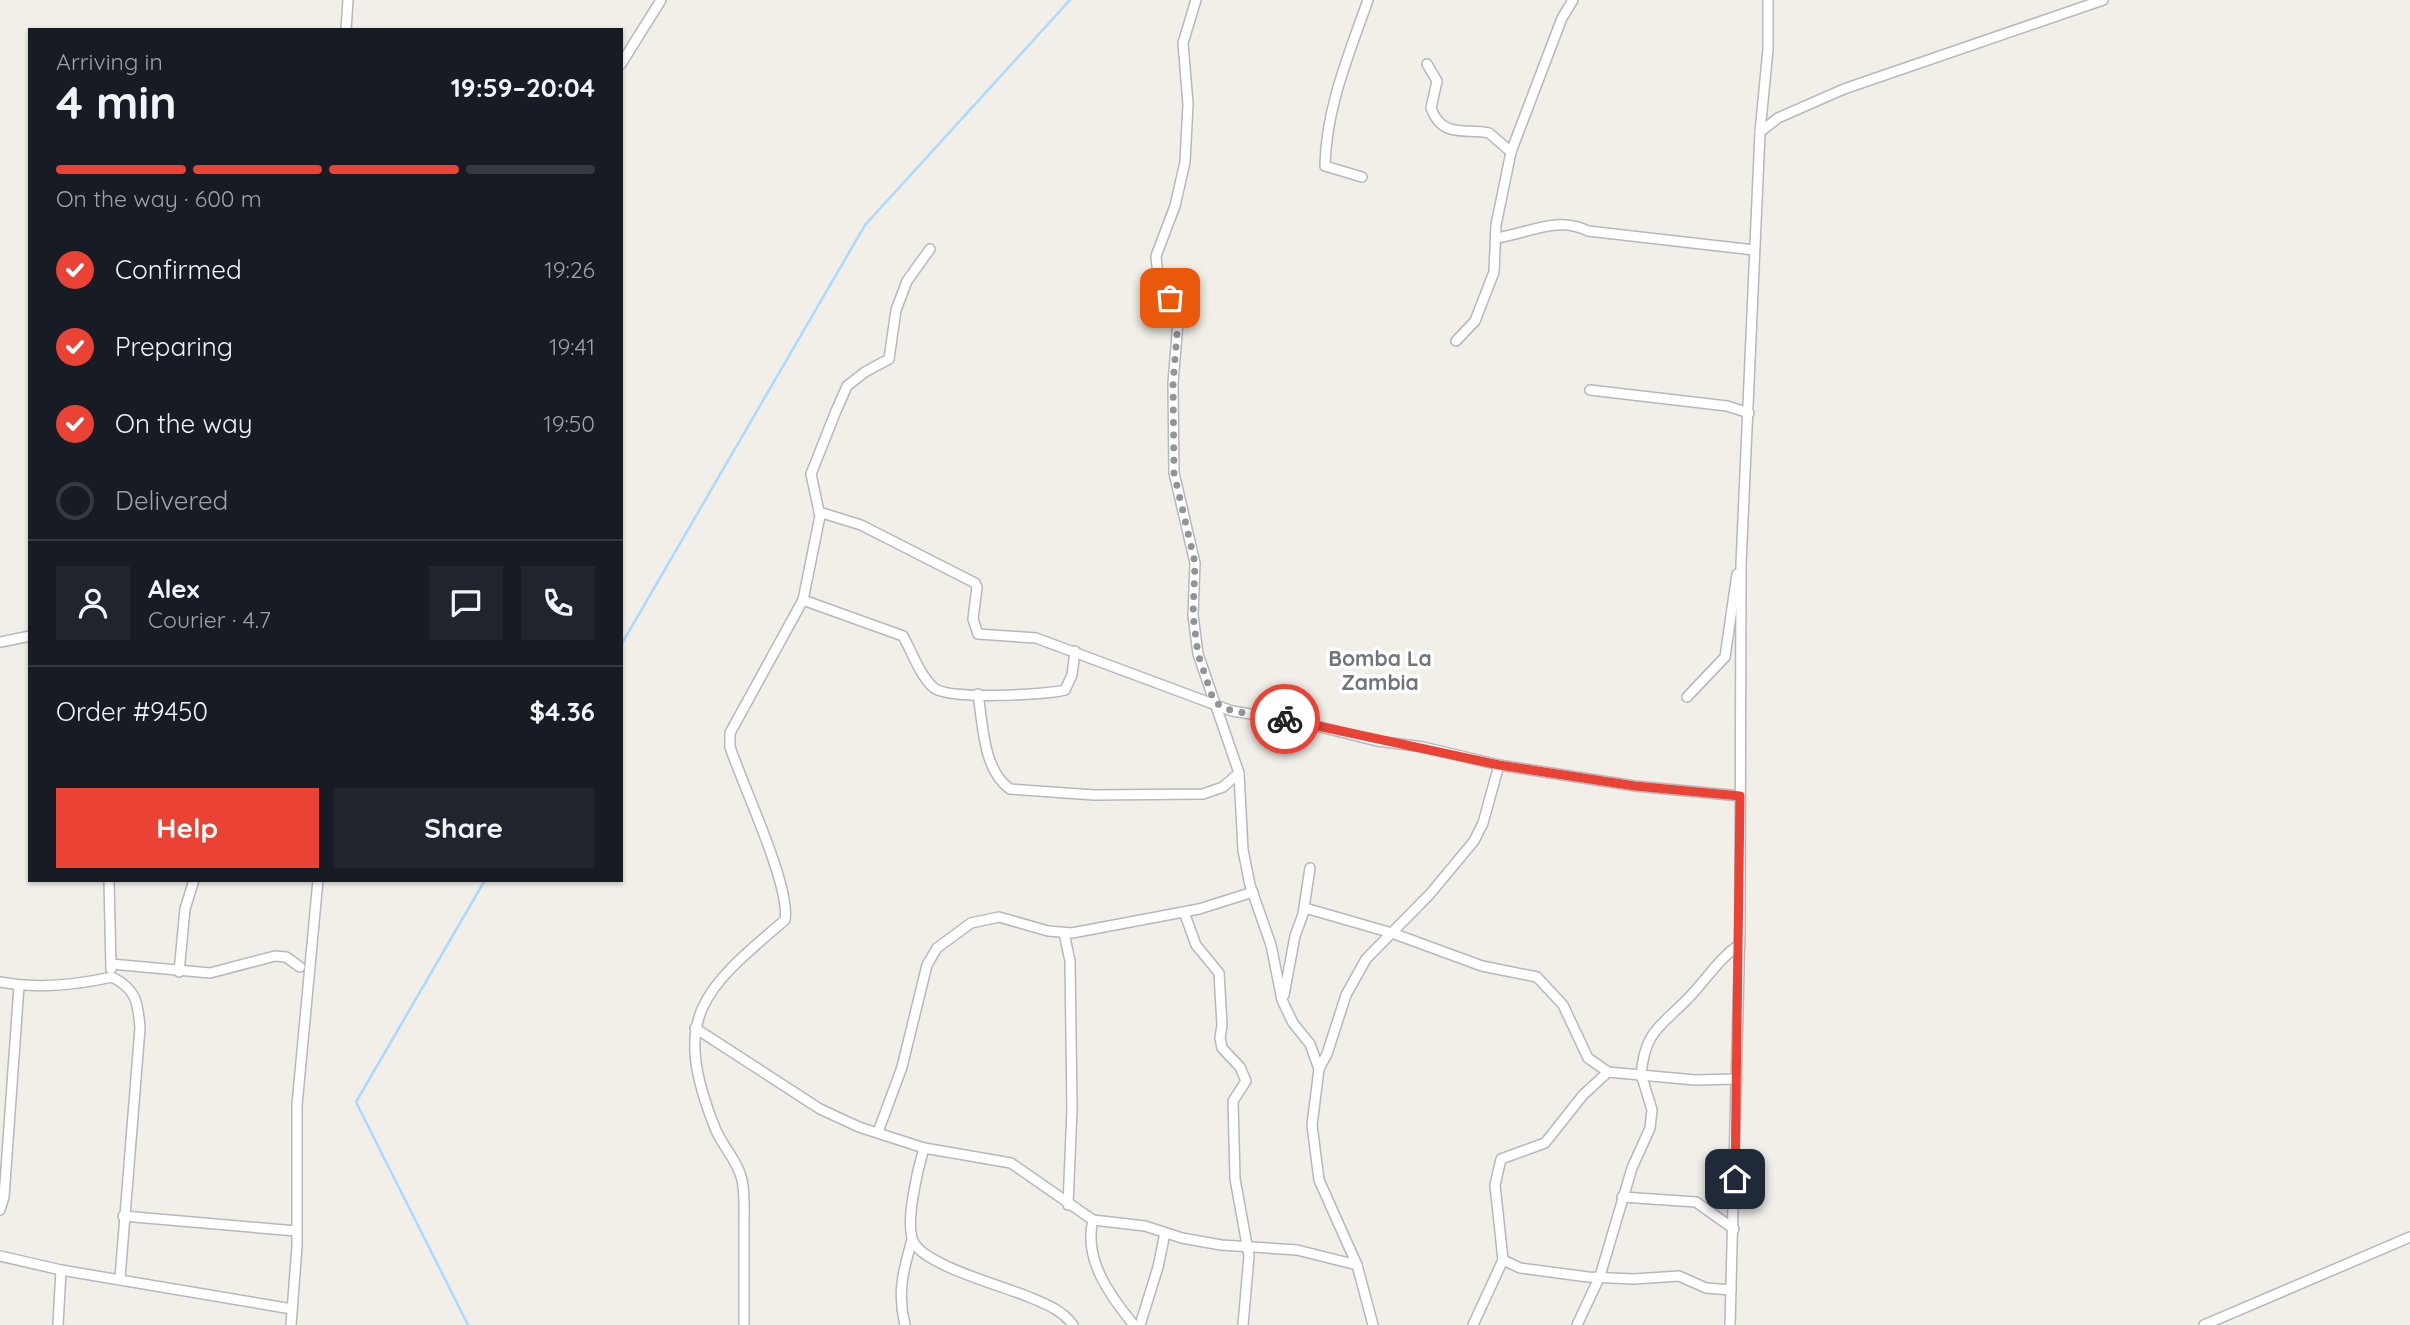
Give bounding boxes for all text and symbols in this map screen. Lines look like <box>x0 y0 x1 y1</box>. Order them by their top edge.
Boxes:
text: Arriving in <box>56 47 163 76</box>
text: 19:59–20:04 <box>451 71 595 104</box>
text: 4 min <box>56 73 177 131</box>
text: On the way · 600 m <box>56 184 262 213</box>
icon: check <box>56 251 94 289</box>
text: Confirmed <box>115 253 242 286</box>
text: 19:26 <box>544 255 595 284</box>
pin <box>1140 268 1200 328</box>
icon: bag <box>1151 279 1189 317</box>
icon: check <box>56 328 94 366</box>
text: Preparing <box>115 330 233 363</box>
text: 19:41 <box>549 332 595 361</box>
icon: check <box>56 405 94 443</box>
text: On the way <box>115 407 253 440</box>
text: 19:50 <box>543 409 595 438</box>
text: Delivered <box>115 484 228 517</box>
button: person <box>56 566 130 640</box>
button: chat <box>429 566 503 640</box>
button: phone <box>521 566 595 640</box>
text: Alex <box>148 572 199 605</box>
text: Courier · 4.7 <box>148 605 271 634</box>
district label: Bomba La Zambia <box>1328 645 1432 695</box>
courier <box>1250 684 1320 754</box>
text: Order #9450 <box>56 695 208 728</box>
text: $4.36 <box>529 695 595 728</box>
icon: bike <box>1266 700 1304 738</box>
button: Help <box>56 788 319 868</box>
button: Share <box>333 788 595 868</box>
pin <box>1705 1149 1765 1209</box>
icon: home <box>1716 1160 1754 1198</box>

